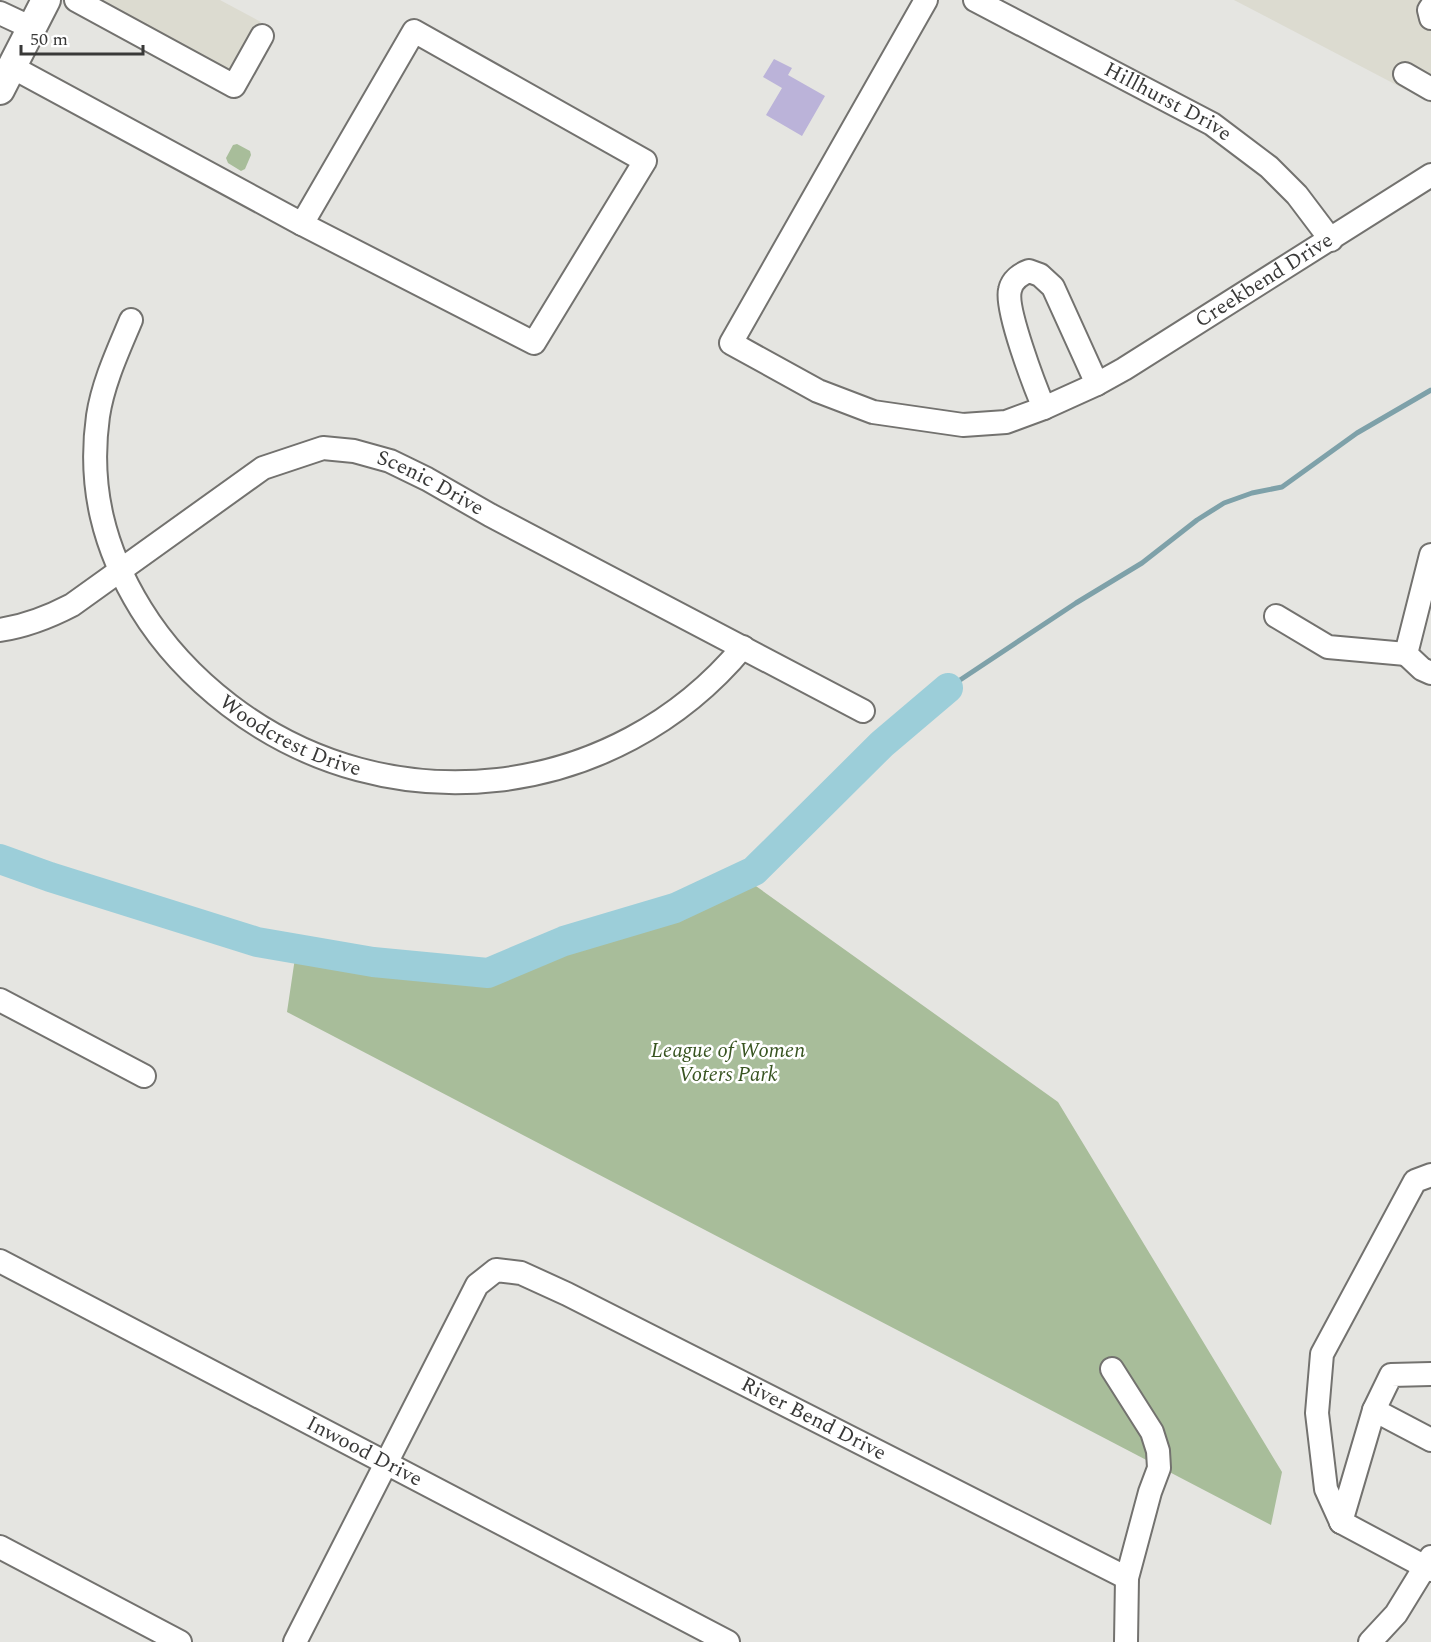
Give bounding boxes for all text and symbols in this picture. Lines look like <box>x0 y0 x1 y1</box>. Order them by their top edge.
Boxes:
scale bar <box>21 18 142 56</box>
text: 50 m <box>30 26 68 53</box>
street label: Hillhurst Drive <box>1098 54 1239 150</box>
street label: Creekbend Drive <box>1189 225 1339 336</box>
street label: Scenic Drive <box>373 442 490 524</box>
street label: Woodcrest Drive <box>212 687 365 785</box>
park label: League of Women Voters Park <box>651 1035 805 1091</box>
street label: River Bend Drive <box>735 1369 892 1469</box>
street label: Inwood Drive <box>300 1408 428 1495</box>

